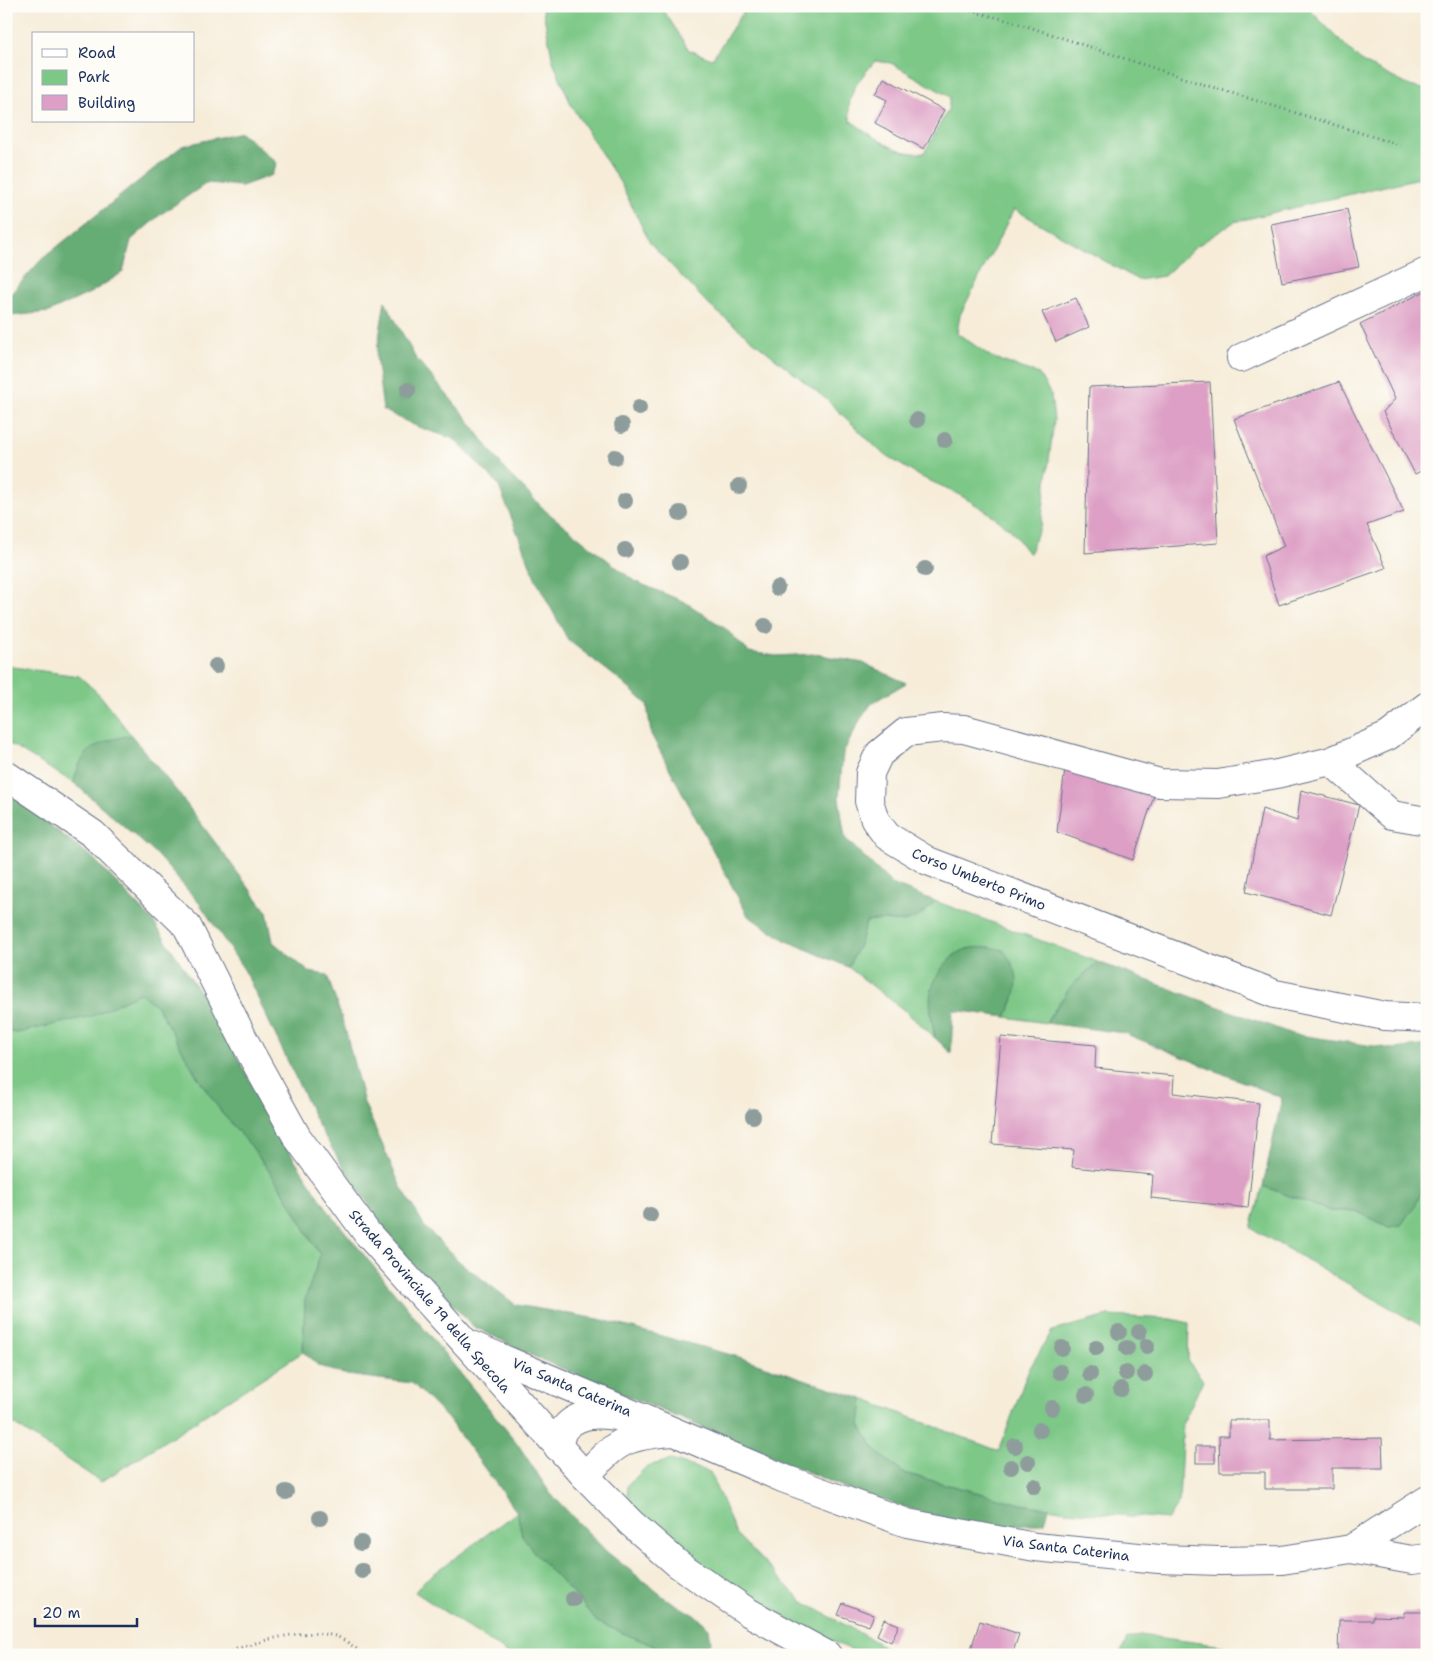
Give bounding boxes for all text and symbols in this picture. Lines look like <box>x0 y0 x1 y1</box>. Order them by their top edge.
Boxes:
legend <box>32 32 195 122</box>
text: Road <box>78 43 116 63</box>
text: Park <box>78 67 110 87</box>
text: Building <box>78 93 135 113</box>
street label: Corso Umberto Primo <box>909 844 1049 914</box>
street label: Strada Provinciale 19 della Specola <box>345 1205 515 1397</box>
street label: Via Santa Caterina <box>510 1354 635 1420</box>
street label: Via Santa Caterina <box>1001 1531 1131 1565</box>
scale bar <box>35 1596 138 1628</box>
text: 20 m <box>42 1603 81 1623</box>

